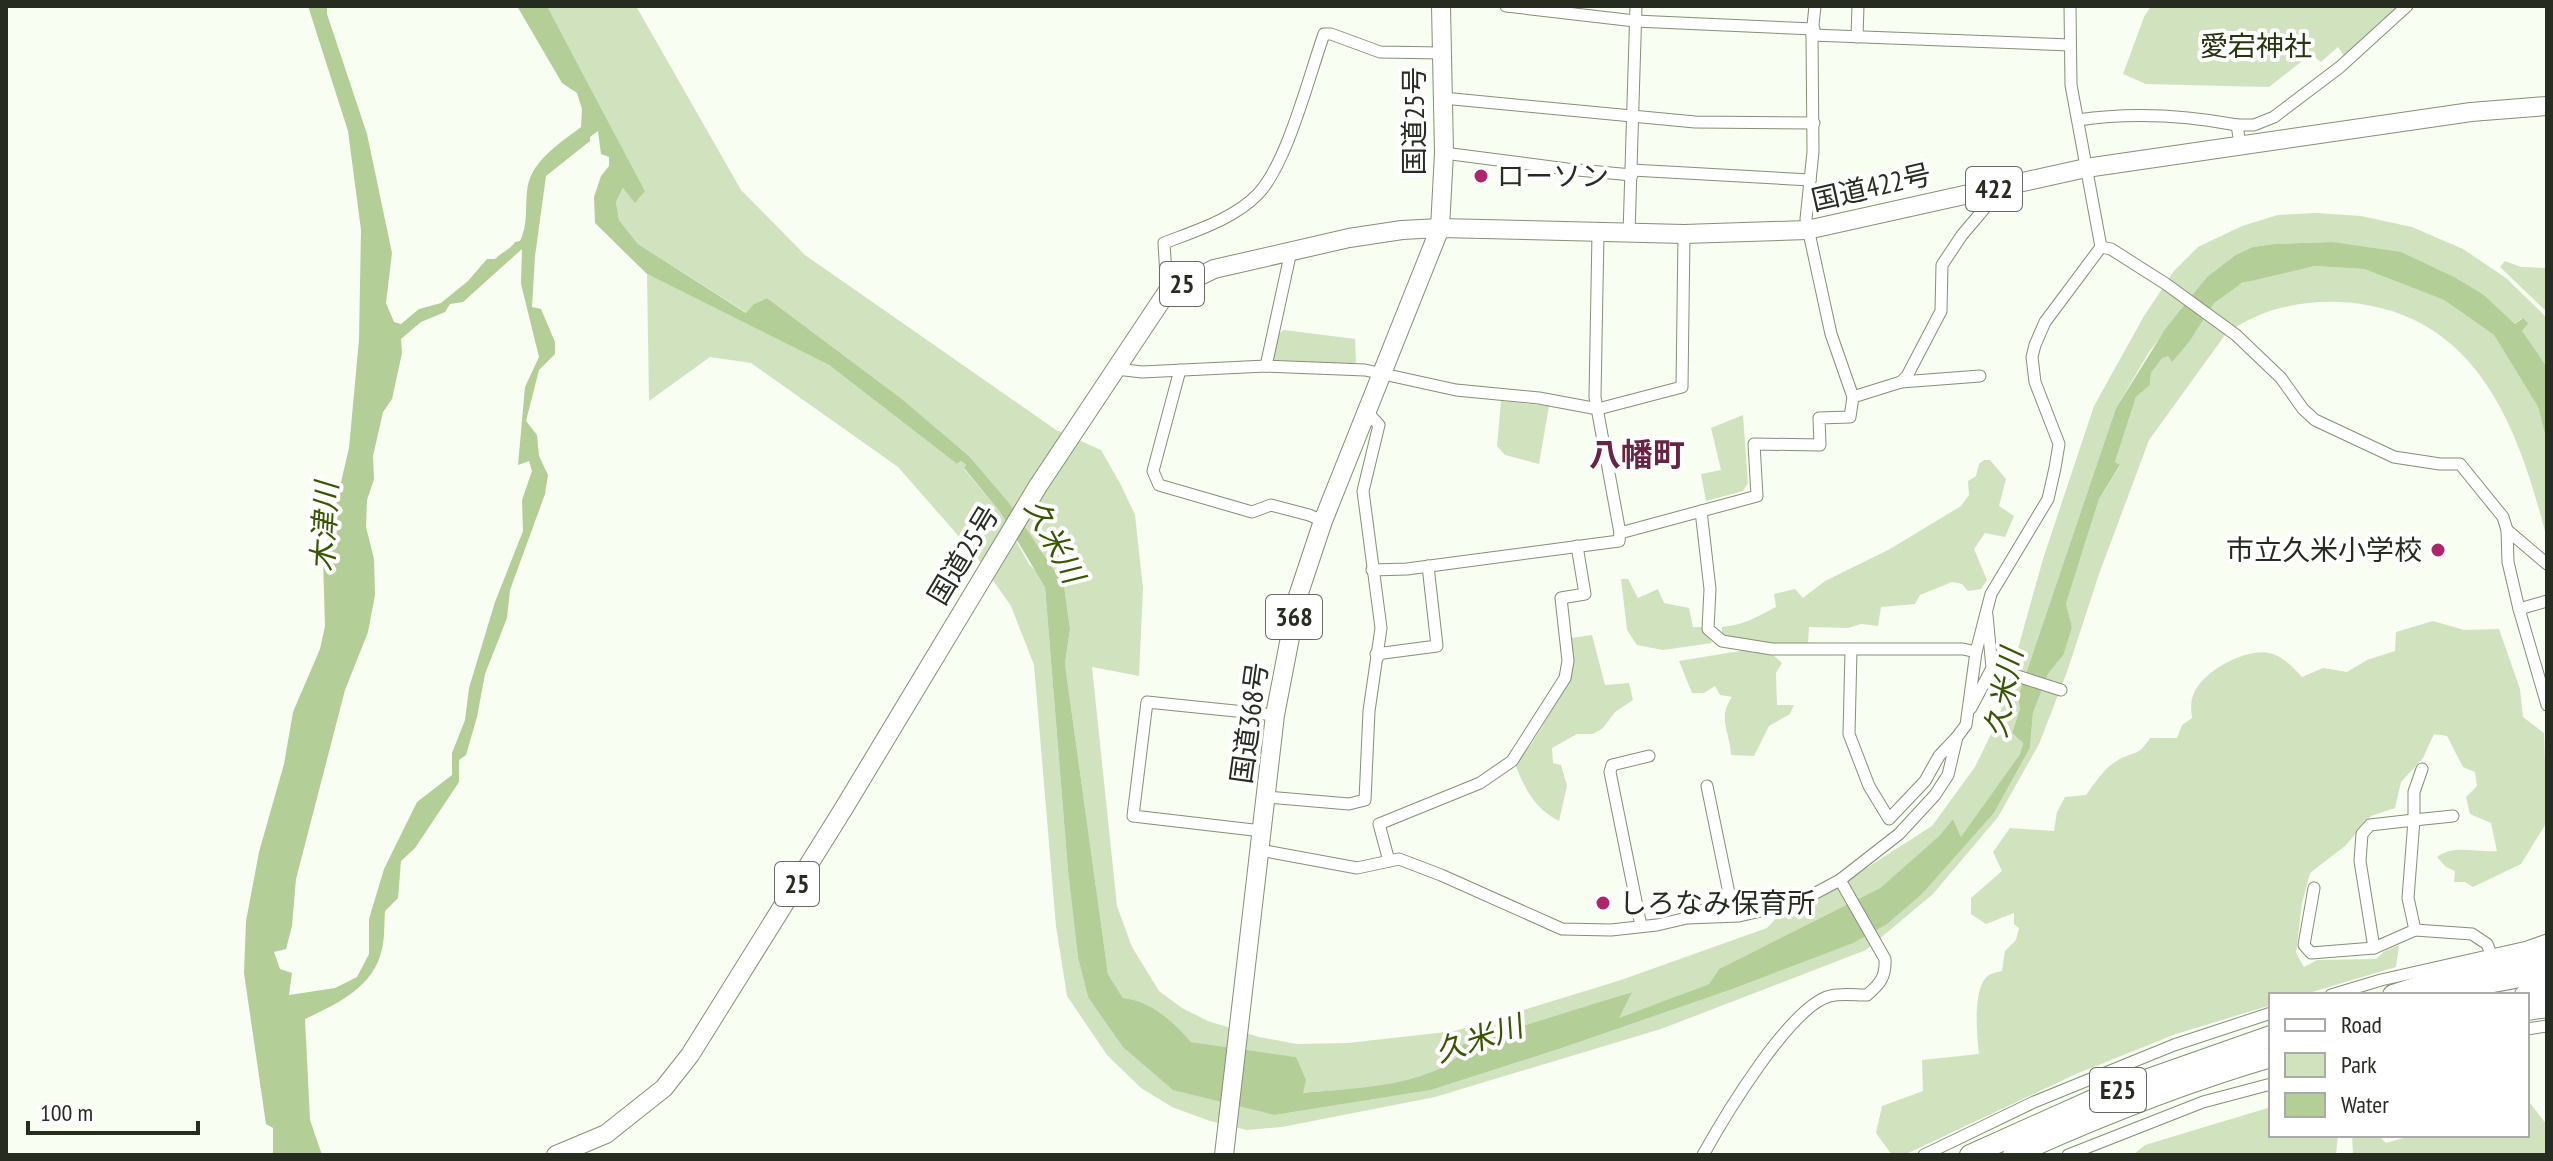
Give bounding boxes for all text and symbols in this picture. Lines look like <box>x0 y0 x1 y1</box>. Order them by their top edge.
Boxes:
park label: 愛宕神社 <box>2200 27 2312 64</box>
street label: 国道25号 <box>1395 66 1432 176</box>
street label: 国道422号 <box>1807 155 1934 218</box>
place label: ローソン <box>1497 157 1609 194</box>
marker: ローソン <box>1472 167 1490 185</box>
road number: 422 <box>1966 167 2022 211</box>
road number: 25 <box>1160 262 1204 306</box>
district label: 八幡町 <box>1589 433 1685 475</box>
water label: 木津川 <box>302 478 345 573</box>
water label: 久米川 <box>1017 491 1095 592</box>
street label: 国道25号 <box>919 498 1007 611</box>
place label: 市立久米小学校 <box>2226 531 2422 568</box>
marker: 市立久米小学校 <box>2429 541 2447 559</box>
road number: 368 <box>1266 595 1322 639</box>
water label: 久米川 <box>1975 642 2031 741</box>
street label: 国道368号 <box>1222 660 1275 786</box>
road number: 25 <box>775 862 819 906</box>
place label: しろなみ保育所 <box>1619 884 1815 921</box>
marker: しろなみ保育所 <box>1594 894 1612 912</box>
legend <box>2269 993 2529 1137</box>
water label: 久米川 <box>1430 1004 1530 1070</box>
text: Road <box>2341 1009 2382 1040</box>
text: Park <box>2341 1049 2377 1080</box>
road number: E25 <box>2090 1068 2146 1112</box>
scale bar <box>28 1085 198 1135</box>
text: Water <box>2341 1089 2389 1120</box>
text: 100 m <box>40 1097 93 1128</box>

